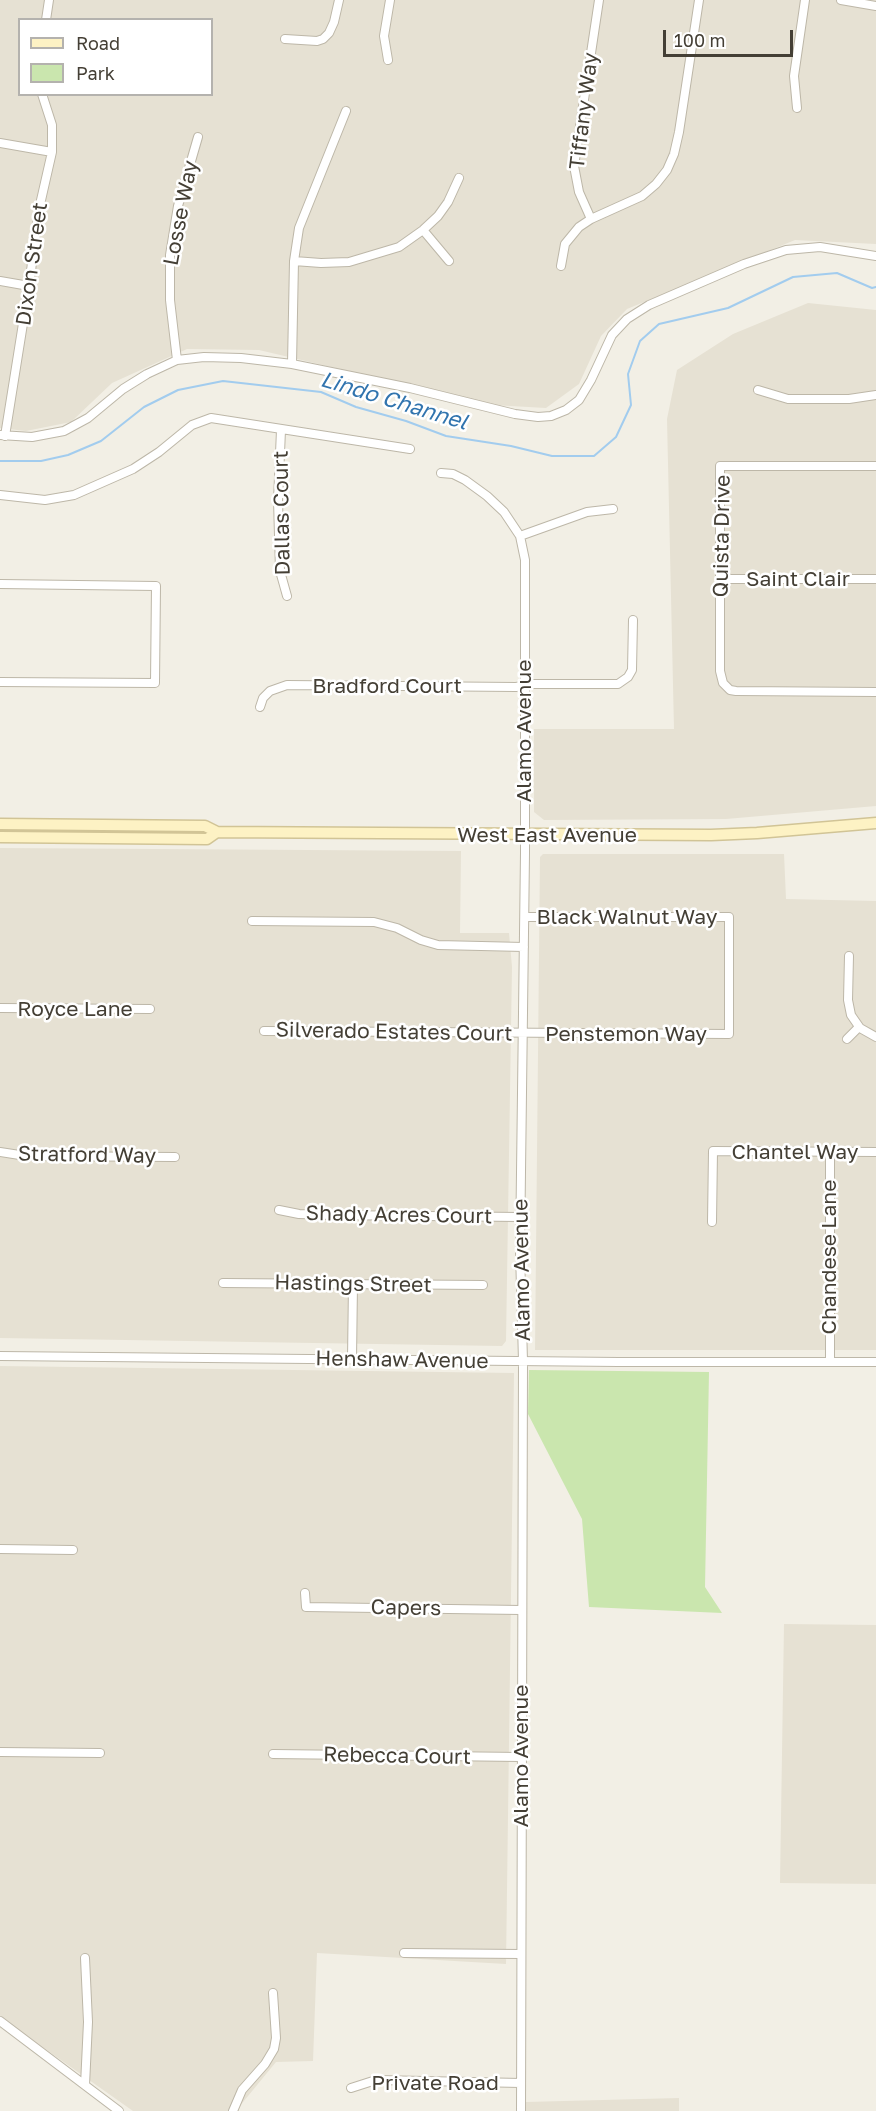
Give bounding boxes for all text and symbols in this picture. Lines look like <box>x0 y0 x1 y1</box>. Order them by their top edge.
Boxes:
legend <box>18 18 213 96</box>
scale bar <box>666 18 796 56</box>
text: 100 m <box>674 29 725 51</box>
text: Road <box>76 32 120 54</box>
street label: Tiffany Way <box>564 51 604 171</box>
text: Park <box>76 62 115 84</box>
street label: Losse Way <box>158 158 204 268</box>
street label: Dixon Street <box>11 201 53 327</box>
water label: Lindo Channel <box>317 366 471 436</box>
street label: Dallas Court <box>268 450 296 576</box>
street label: Quista Drive <box>708 475 736 597</box>
street label: Saint Clair <box>746 566 850 592</box>
street label: Alamo Avenue <box>511 660 537 802</box>
street label: Bradford Court <box>312 673 462 699</box>
street label: West East Avenue <box>457 822 637 848</box>
street label: Black Walnut Way <box>537 904 717 930</box>
street label: Royce Lane <box>17 996 133 1022</box>
street label: Silverado Estates Court <box>275 1017 513 1047</box>
street label: Penstemon Way <box>545 1021 707 1047</box>
street label: Chantel Way <box>732 1139 858 1165</box>
street label: Stratford Way <box>18 1141 156 1169</box>
street label: Chandese Lane <box>816 1180 842 1334</box>
street label: Alamo Avenue <box>508 1198 536 1342</box>
street label: Shady Acres Court <box>306 1201 492 1229</box>
street label: Hastings Street <box>274 1270 432 1298</box>
street label: Henshaw Avenue <box>315 1346 489 1374</box>
street label: Capers <box>371 1595 441 1621</box>
street label: Alamo Avenue <box>508 1685 534 1827</box>
street label: Rebecca Court <box>323 1742 471 1770</box>
street label: Private Road <box>371 2070 499 2096</box>

